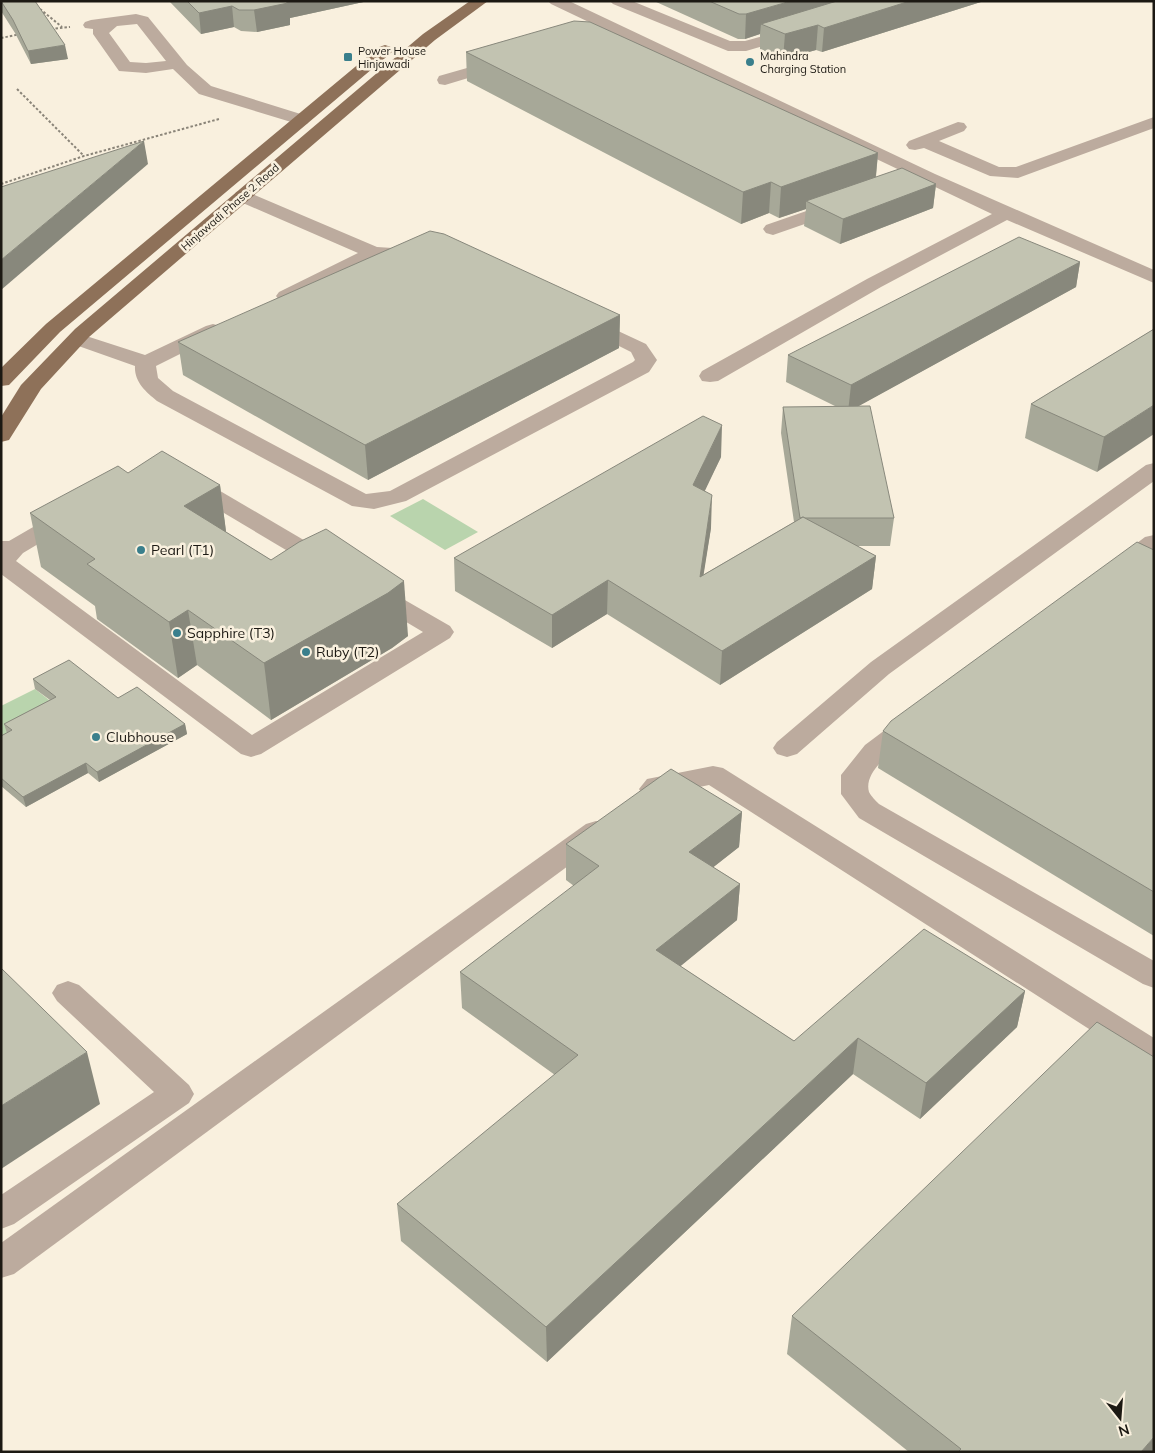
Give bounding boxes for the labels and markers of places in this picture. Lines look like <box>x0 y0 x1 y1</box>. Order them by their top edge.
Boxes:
place label: Power House Hinjawadi <box>358 44 426 71</box>
place label: Mahindra Charging Station <box>760 49 846 76</box>
marker: Power House Hinjawadi <box>342 51 354 63</box>
marker: Mahindra Charging Station <box>744 56 756 68</box>
place label: Pearl (T1) <box>151 541 214 559</box>
marker: Pearl (T1) <box>135 544 147 556</box>
place label: Sapphire (T3) <box>187 624 275 642</box>
marker: Sapphire (T3) <box>171 627 183 639</box>
place label: Ruby (T2) <box>316 643 379 661</box>
marker: Ruby (T2) <box>300 646 312 658</box>
place label: Clubhouse <box>106 728 174 746</box>
marker: Clubhouse <box>90 731 102 743</box>

